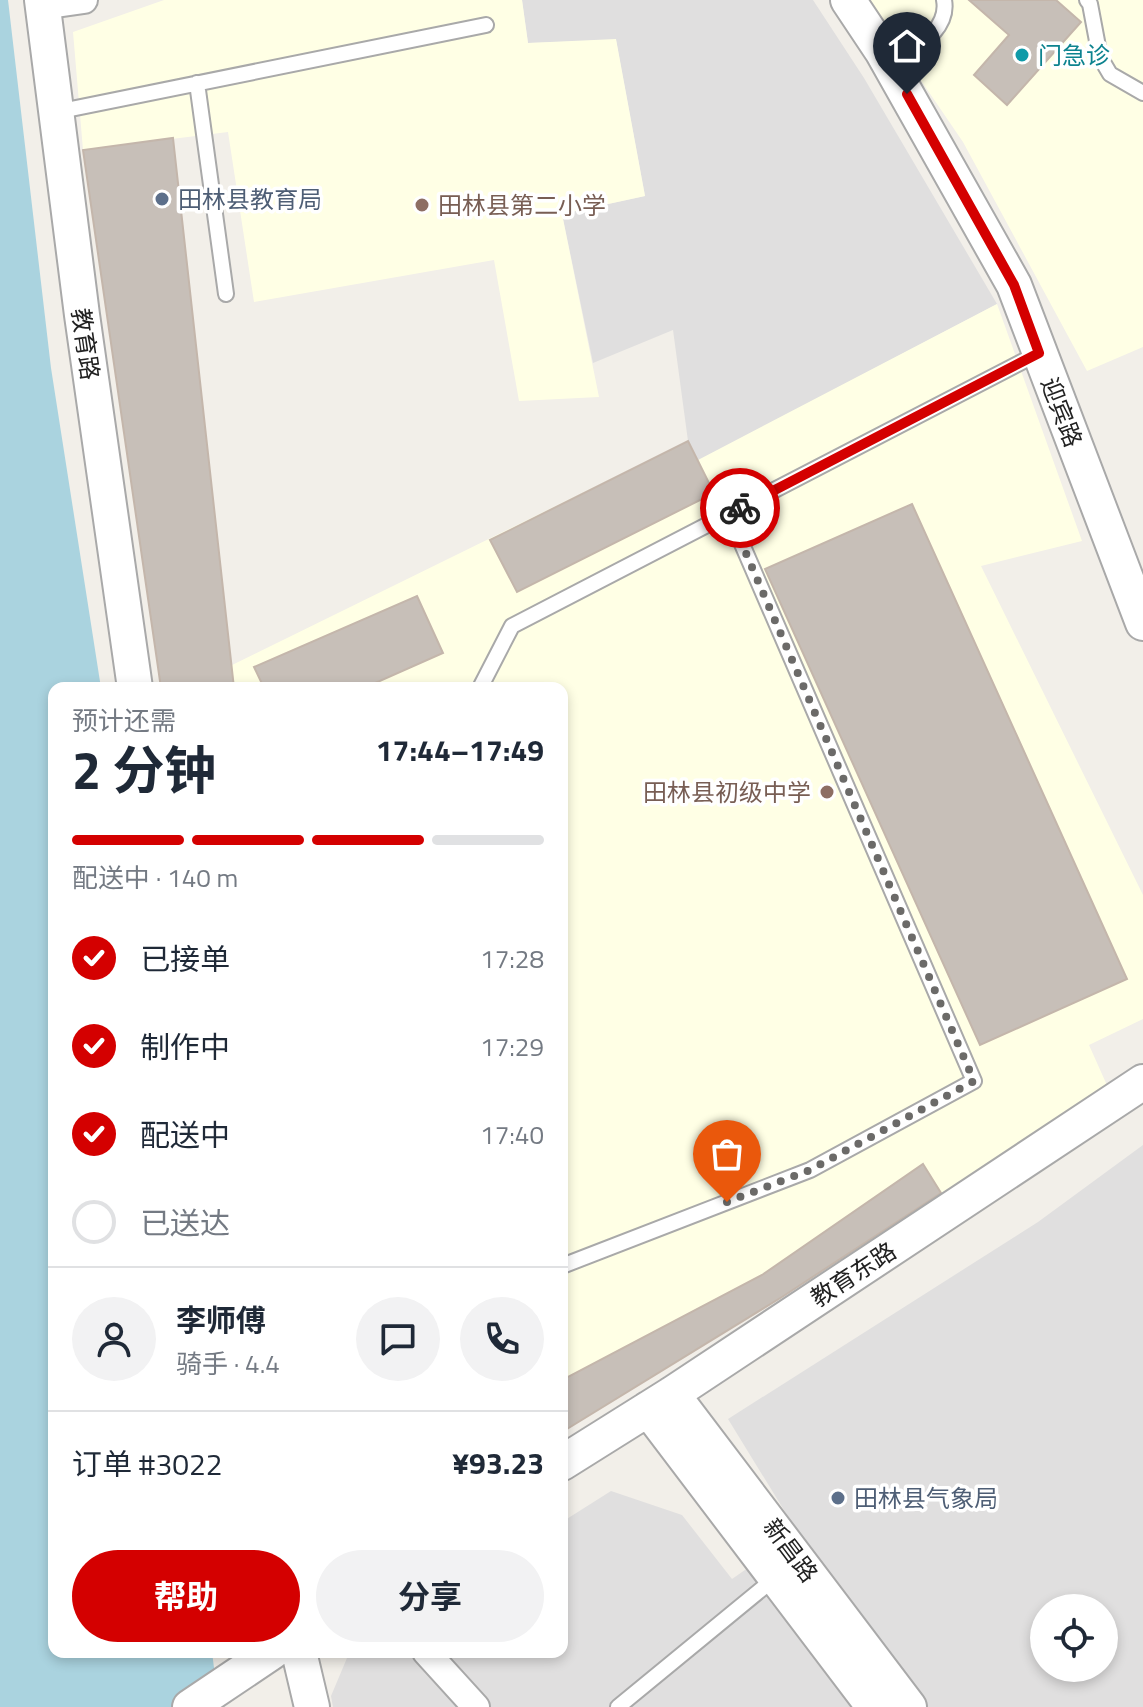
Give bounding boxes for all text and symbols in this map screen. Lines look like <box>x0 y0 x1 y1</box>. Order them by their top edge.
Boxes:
pin <box>873 12 941 94</box>
icon: home <box>885 24 929 68</box>
place label: 门急诊 <box>1038 37 1110 73</box>
marker: 门急诊 <box>1013 46 1031 64</box>
place label: 田林县教育局 <box>178 181 322 217</box>
place label: 田林县第二小学 <box>438 187 606 223</box>
marker: 田林县教育局 <box>153 190 171 208</box>
marker: 田林县第二小学 <box>413 196 431 214</box>
street label: 教育路 <box>63 306 109 382</box>
street label: 迎宾路 <box>1032 372 1092 452</box>
courier <box>700 468 780 548</box>
icon: bike <box>718 486 762 530</box>
text: 预计还需 <box>72 701 176 740</box>
text: 17:44–17:49 <box>376 727 544 773</box>
text: 2 分钟 <box>72 730 217 809</box>
place label: 田林县初级中学 <box>643 774 811 810</box>
marker: 田林县初级中学 <box>818 783 836 801</box>
text: 配送中 · 140 m <box>72 858 238 897</box>
icon: check <box>72 936 116 980</box>
text: 已接单 <box>140 936 230 982</box>
text: 17:28 <box>480 939 544 978</box>
icon: check <box>72 1024 116 1068</box>
text: 制作中 <box>140 1024 230 1070</box>
text: 17:29 <box>480 1027 544 1066</box>
icon: check <box>72 1112 116 1156</box>
text: 配送中 <box>140 1112 230 1158</box>
text: 17:40 <box>480 1115 544 1154</box>
pin <box>693 1120 761 1202</box>
icon: bag <box>705 1132 749 1176</box>
text: 已送达 <box>140 1200 230 1246</box>
street label: 教育东路 <box>803 1233 903 1315</box>
button: person <box>72 1297 156 1381</box>
text: 李师傅 <box>176 1297 266 1343</box>
button: chat <box>356 1297 440 1381</box>
button: phone <box>460 1297 544 1381</box>
text: 骑手 · 4.4 <box>176 1344 280 1383</box>
text: ¥93.23 <box>452 1440 544 1486</box>
text: 订单 #3022 <box>72 1441 223 1487</box>
place label: 田林县气象局 <box>854 1480 998 1516</box>
marker: 田林县气象局 <box>829 1489 847 1507</box>
street label: 新昌路 <box>755 1510 827 1590</box>
button: 帮助 <box>72 1550 300 1642</box>
button: 分享 <box>316 1550 544 1642</box>
map controls <box>1030 1594 1118 1682</box>
button: locate <box>1030 1594 1118 1682</box>

